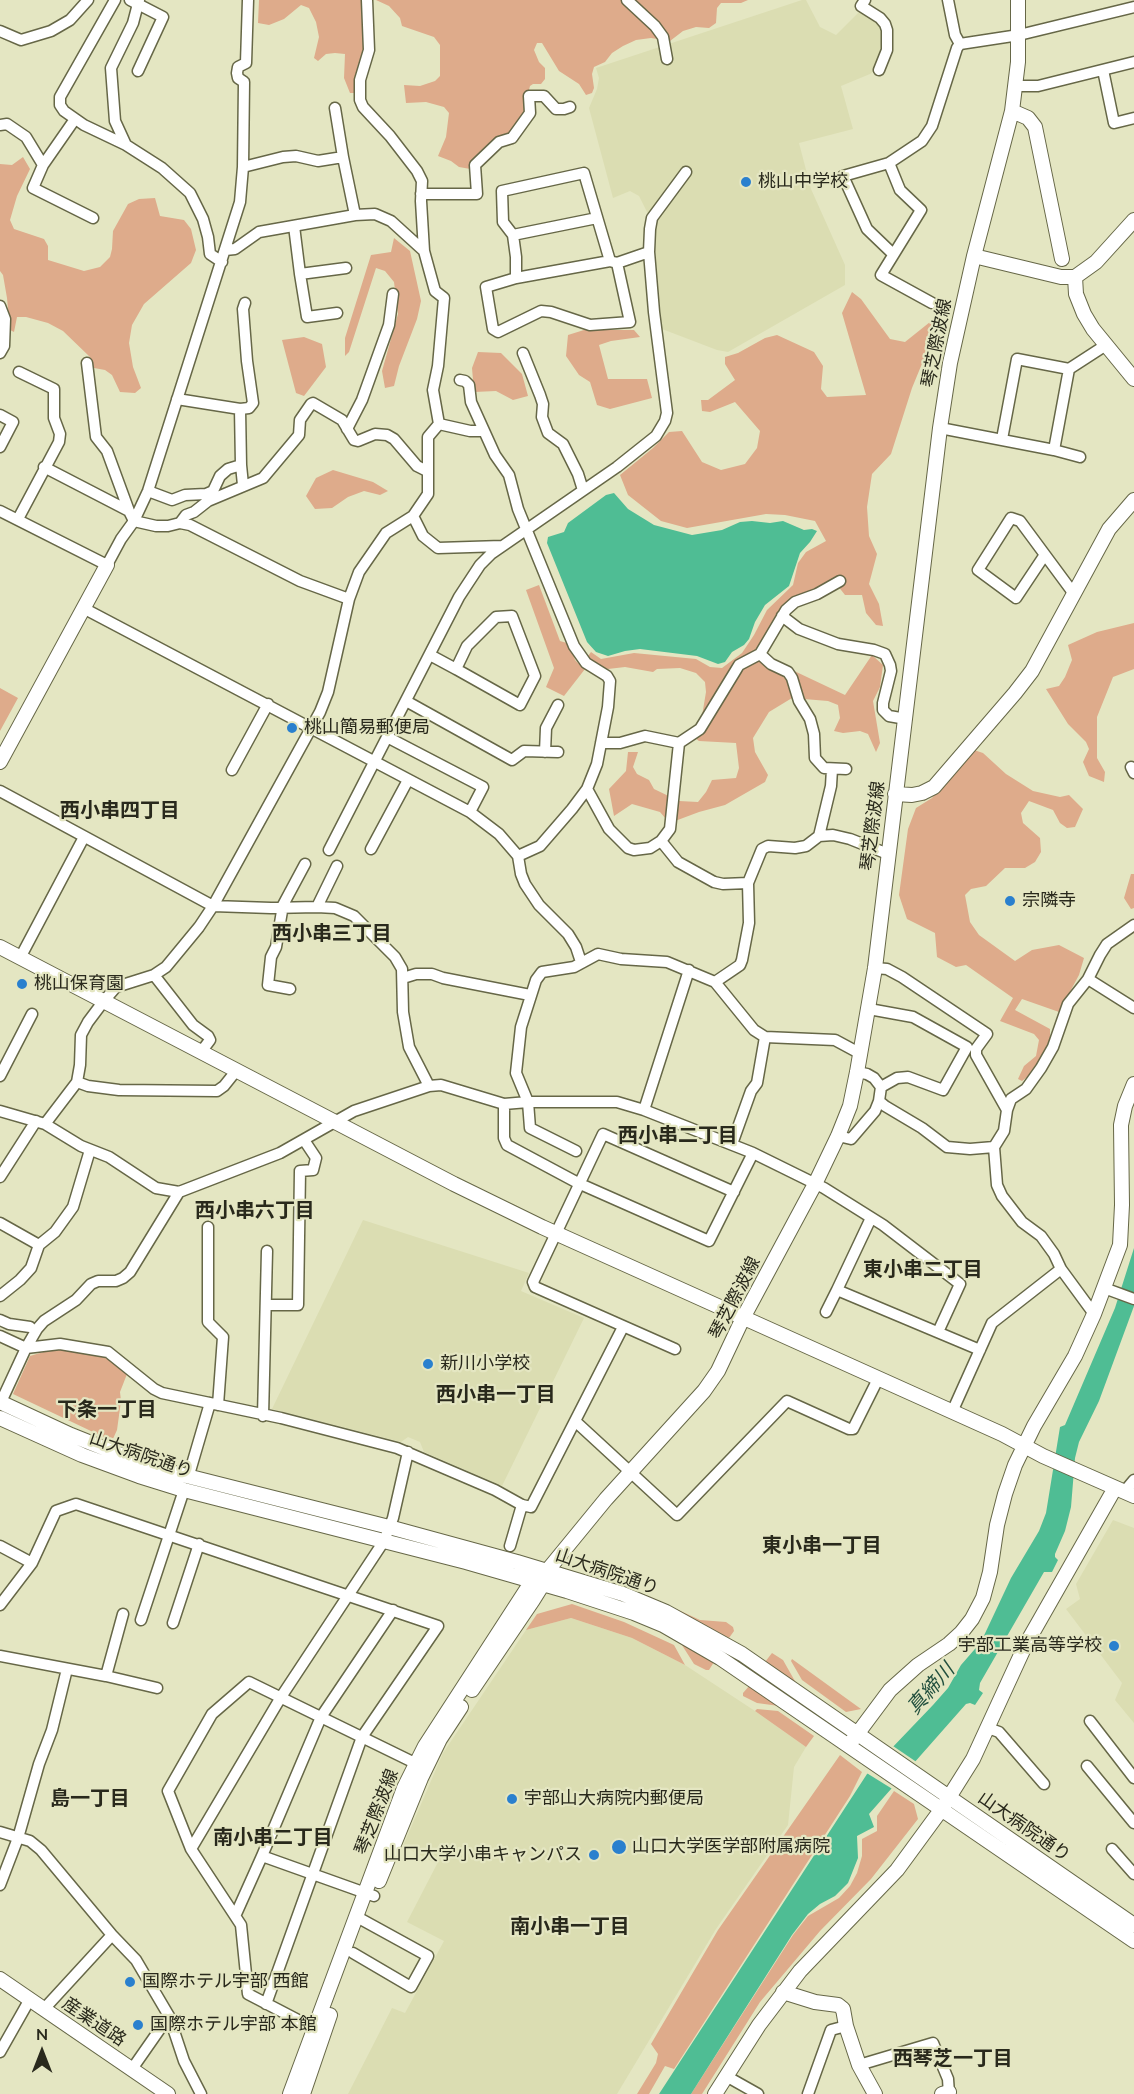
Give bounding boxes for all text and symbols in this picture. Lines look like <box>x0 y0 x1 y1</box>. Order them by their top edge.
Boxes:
place label: 桃山中学校 <box>758 171 848 193</box>
marker: 桃山中学校 <box>739 175 753 189</box>
street label: 琴芝際波線 <box>918 297 956 389</box>
place label: 桃山簡易郵便局 <box>304 717 430 739</box>
marker: 桃山簡易郵便局 <box>285 721 299 735</box>
street label: 琴芝際波線 <box>857 780 889 872</box>
district label: 西小串四丁目 <box>60 799 180 823</box>
place label: 宗隣寺 <box>1022 890 1076 912</box>
marker: 宗隣寺 <box>1003 894 1017 908</box>
district label: 西小串三丁目 <box>272 922 392 946</box>
place label: 桃山保育園 <box>34 973 124 995</box>
marker: 桃山保育園 <box>15 977 29 991</box>
district label: 西小串二丁目 <box>618 1124 738 1148</box>
district label: 西小串六丁目 <box>195 1199 315 1223</box>
street label: 琴芝際波線 <box>705 1253 765 1343</box>
district label: 東小串二丁目 <box>863 1258 983 1282</box>
place label: 新川小学校 <box>440 1353 530 1375</box>
marker: 新川小学校 <box>421 1357 435 1371</box>
district label: 西小串一丁目 <box>436 1383 556 1407</box>
district label: 下条一丁目 <box>57 1398 157 1422</box>
street label: 山大病院通り <box>86 1427 196 1483</box>
district label: 東小串一丁目 <box>762 1534 882 1558</box>
street label: 山大病院通り <box>552 1544 662 1600</box>
place label: 宇部工業高等学校 <box>958 1635 1102 1657</box>
marker: 宇部工業高等学校 <box>1107 1639 1121 1653</box>
water label: 真締川 <box>902 1658 960 1720</box>
street label: 琴芝際波線 <box>351 1766 403 1858</box>
district label: 島一丁目 <box>50 1787 130 1811</box>
street label: 山大病院通り <box>974 1787 1074 1867</box>
place label: 宇部山大病院内郵便局 <box>524 1788 704 1810</box>
marker: 宇部山大病院内郵便局 <box>505 1792 519 1806</box>
district label: 南小串二丁目 <box>213 1826 333 1850</box>
place label: 山口大学医学部附属病院 <box>632 1836 830 1858</box>
marker: 山口大学医学部附属病院 <box>610 1838 628 1856</box>
place label: 山口大学小串キャンパス <box>384 1844 582 1866</box>
marker: 山口大学小串キャンパス <box>587 1848 601 1862</box>
district label: 南小串一丁目 <box>510 1915 630 1939</box>
place label: 国際ホテル宇部 西館 <box>142 1971 309 1993</box>
marker: 国際ホテル宇部 西館 <box>123 1975 137 1989</box>
street label: 産業道路 <box>58 1993 130 2051</box>
place label: 国際ホテル宇部 本館 <box>150 2014 317 2036</box>
marker: 国際ホテル宇部 本館 <box>131 2018 145 2032</box>
north arrow <box>12 2022 72 2082</box>
text: N <box>36 2024 48 2044</box>
district label: 西琴芝一丁目 <box>893 2047 1013 2071</box>

